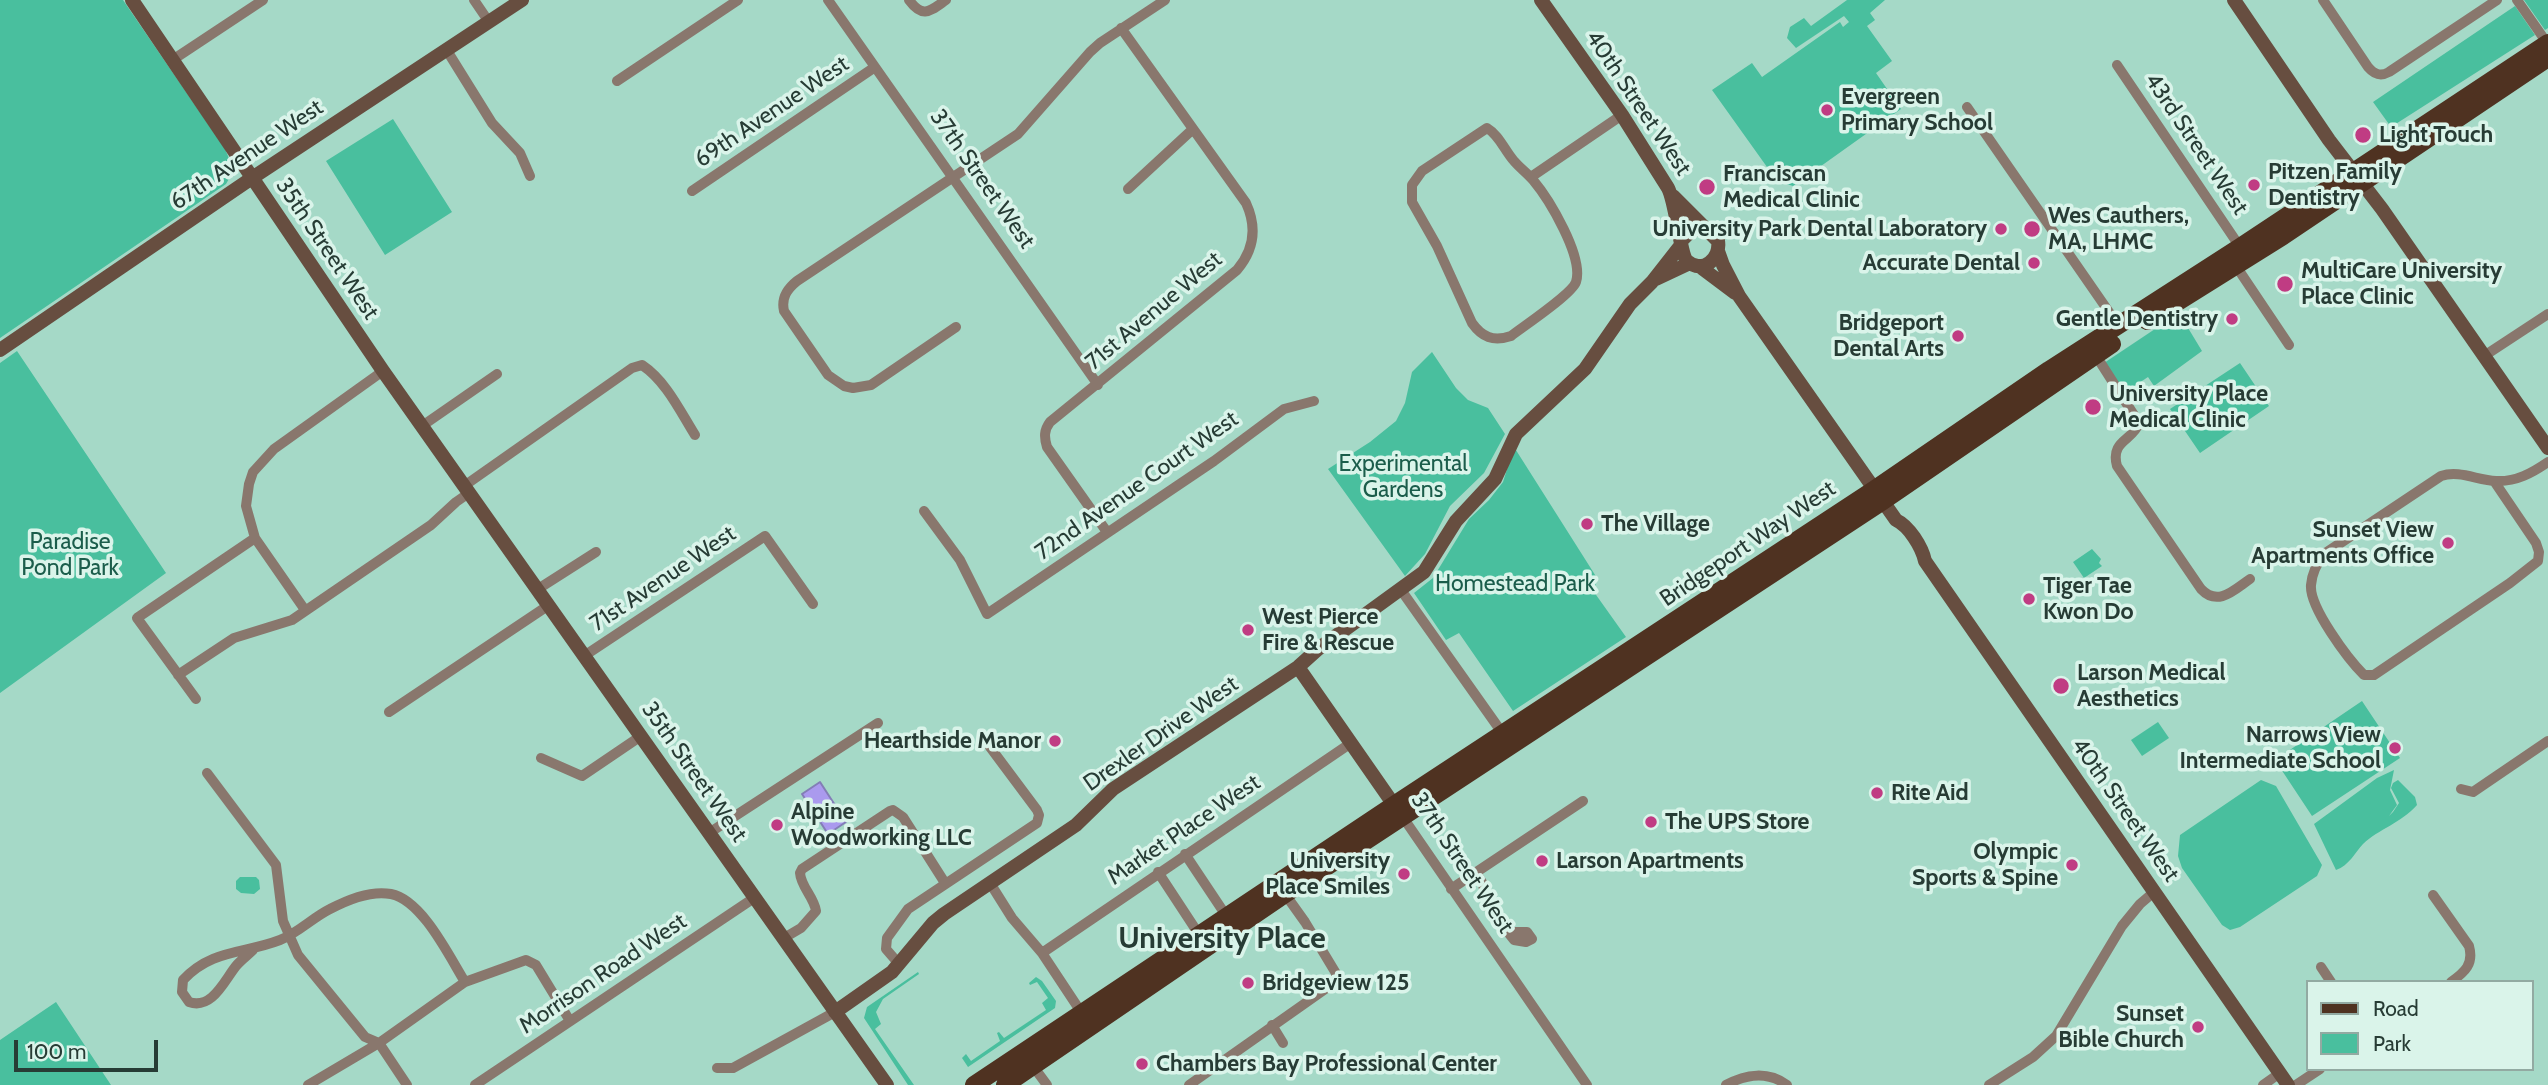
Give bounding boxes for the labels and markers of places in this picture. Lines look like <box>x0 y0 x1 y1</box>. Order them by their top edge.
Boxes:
place label: Evergreen Primary School <box>1841 83 1993 137</box>
marker: Evergreen Primary School <box>1819 102 1835 118</box>
place label: Light Touch <box>2379 121 2493 149</box>
marker: Light Touch <box>2353 125 2373 145</box>
place label: Pitzen Family Dentistry <box>2268 158 2402 212</box>
place label: Franciscan Medical Clinic <box>1723 160 1860 214</box>
marker: Franciscan Medical Clinic <box>1697 177 1717 197</box>
marker: Pitzen Family Dentistry <box>2246 177 2262 193</box>
place label: Wes Cauthers, MA, LHMC <box>2048 202 2189 256</box>
place label: University Park Dental Laboratory <box>1652 215 1987 243</box>
marker: Wes Cauthers, MA, LHMC <box>2022 219 2042 239</box>
marker: University Park Dental Laboratory <box>1993 221 2009 237</box>
place label: Accurate Dental <box>1862 249 2020 277</box>
marker: Accurate Dental <box>2026 255 2042 271</box>
place label: MultiCare University Place Clinic <box>2301 257 2502 311</box>
marker: MultiCare University Place Clinic <box>2275 274 2295 294</box>
place label: Gentle Dentistry <box>2056 305 2218 333</box>
place label: Bridgeport Dental Arts <box>1833 309 1944 363</box>
marker: Gentle Dentistry <box>2224 311 2240 327</box>
marker: Bridgeport Dental Arts <box>1950 328 1966 344</box>
place label: University Place Medical Clinic <box>2109 380 2268 434</box>
marker: University Place Medical Clinic <box>2083 397 2103 417</box>
place label: The Village <box>1601 510 1710 538</box>
marker: The Village <box>1579 516 1595 532</box>
place label: Sunset View Apartments Office <box>2251 516 2434 570</box>
marker: Sunset View Apartments Office <box>2440 535 2456 551</box>
place label: Tiger Tae Kwon Do <box>2043 572 2134 626</box>
marker: Tiger Tae Kwon Do <box>2021 591 2037 607</box>
place label: West Pierce Fire & Rescue <box>1262 603 1394 657</box>
marker: West Pierce Fire & Rescue <box>1240 622 1256 638</box>
place label: Larson Medical Aesthetics <box>2077 659 2226 713</box>
marker: Larson Medical Aesthetics <box>2051 676 2071 696</box>
place label: Narrows View Intermediate School <box>2179 721 2381 775</box>
place label: Hearthside Manor <box>864 727 1041 755</box>
marker: Hearthside Manor <box>1047 733 1063 749</box>
marker: Narrows View Intermediate School <box>2387 740 2403 756</box>
place label: Rite Aid <box>1891 779 1969 807</box>
marker: Rite Aid <box>1869 785 1885 801</box>
place label: Alpine Woodworking LLC <box>791 798 972 852</box>
place label: The UPS Store <box>1665 808 1809 836</box>
marker: The UPS Store <box>1643 814 1659 830</box>
marker: Alpine Woodworking LLC <box>769 817 785 833</box>
place label: Olympic Sports & Spine <box>1912 838 2058 892</box>
place label: University Place Smiles <box>1265 847 1390 901</box>
place label: Larson Apartments <box>1556 847 1744 875</box>
marker: Larson Apartments <box>1534 853 1550 869</box>
marker: Olympic Sports & Spine <box>2064 857 2080 873</box>
marker: University Place Smiles <box>1396 866 1412 882</box>
place label: Bridgeview 125 <box>1262 969 1409 997</box>
marker: Bridgeview 125 <box>1240 975 1256 991</box>
place label: Sunset Bible Church <box>2058 1000 2184 1054</box>
marker: Sunset Bible Church <box>2190 1019 2206 1035</box>
place label: Chambers Bay Professional Center <box>1156 1050 1497 1078</box>
marker: Chambers Bay Professional Center <box>1134 1056 1150 1072</box>

